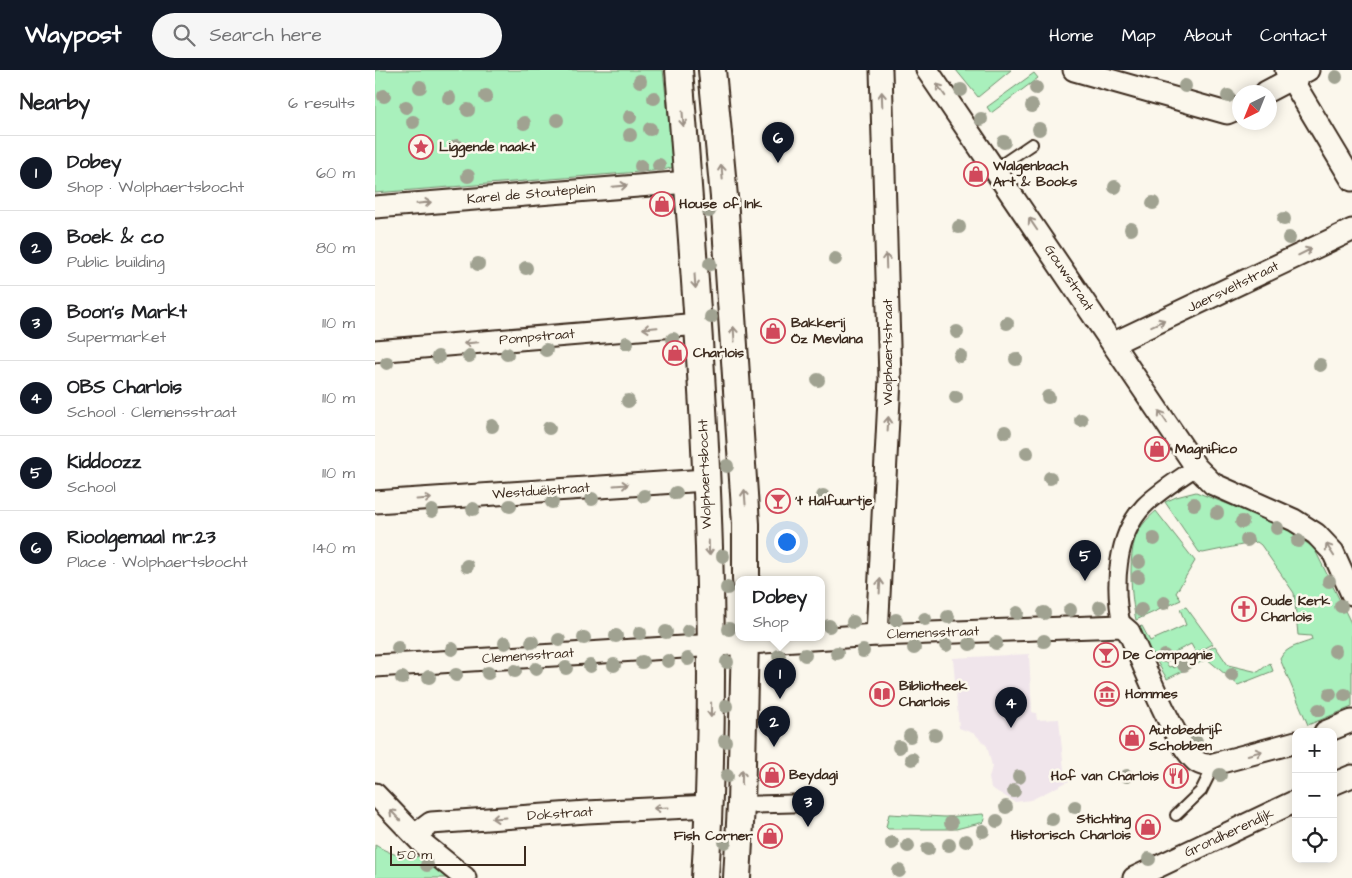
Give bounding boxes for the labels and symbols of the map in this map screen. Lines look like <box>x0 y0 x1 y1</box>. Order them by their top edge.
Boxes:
one-way arrow <box>936 83 946 97</box>
north arrow <box>1232 85 1277 130</box>
one-way arrow <box>877 91 886 107</box>
one-way arrow <box>678 110 688 126</box>
pin: 6 <box>762 122 794 163</box>
place icon: Liggende naakt <box>408 134 434 160</box>
place label: Liggende naakt <box>439 137 536 158</box>
place label: Walgenbach Art & Books <box>992 156 1077 192</box>
shop icon: Walgenbach Art & Books <box>963 161 989 187</box>
one-way arrow <box>717 165 727 181</box>
street label: Karel de Stouteplein <box>466 178 596 210</box>
one-way arrow <box>612 182 628 191</box>
shop icon: House of Ink <box>649 191 675 217</box>
place label: House of Ink <box>679 194 763 214</box>
one-way arrow <box>415 198 431 208</box>
one-way arrow <box>1027 218 1037 232</box>
street label: Gouwstraat <box>1039 241 1099 316</box>
one-way arrow <box>1297 247 1312 257</box>
one-way arrow <box>882 254 891 270</box>
street label: Jaersveltstraat <box>1184 256 1283 318</box>
one-way arrow <box>691 272 700 288</box>
street label: Wolphaertstraat <box>878 298 898 405</box>
place label: Bakkerij Öz Mevlana <box>791 313 864 349</box>
one-way arrow <box>1150 317 1165 327</box>
shop icon: Bakkerij Öz Mevlana <box>760 318 786 344</box>
one-way arrow <box>642 323 658 333</box>
street label: Pompstraat <box>498 324 576 350</box>
one-way arrow <box>729 327 738 343</box>
one-way arrow <box>463 338 479 348</box>
shop icon: Charlois <box>662 340 688 366</box>
place label: Charlois <box>693 343 744 363</box>
one-way arrow <box>1158 410 1168 424</box>
one-way arrow <box>883 416 892 432</box>
street label: Wolphaertsbocht <box>693 418 717 529</box>
shop icon: Magnifico <box>1144 436 1170 462</box>
place label: Magnifico <box>1175 439 1237 460</box>
street label: Westduëlstraat <box>492 478 591 504</box>
one-way arrow <box>612 481 628 490</box>
bar icon: 't Halfuurtje <box>765 488 791 514</box>
one-way arrow <box>740 489 749 505</box>
place label: 't Halfuurtje <box>794 491 873 511</box>
one-way arrow <box>415 494 431 503</box>
your location <box>774 529 800 555</box>
one-way arrow <box>704 540 713 556</box>
pin: 5 <box>1069 540 1101 581</box>
one-way arrow <box>1325 544 1335 558</box>
one-way arrow <box>875 578 884 594</box>
place label: Oude Kerk Charlois <box>1261 591 1331 627</box>
church icon: Oude Kerk Charlois <box>1231 596 1257 622</box>
street label: Clemensstraat <box>886 621 980 645</box>
bar icon: De Compagnie <box>1093 642 1119 668</box>
street label: Clemensstraat <box>481 643 575 669</box>
place label: De Compagnie <box>1123 645 1213 666</box>
pin: 1 <box>764 658 796 699</box>
place label: Bibliotheek Charlois <box>899 676 968 712</box>
library icon: Bibliotheek Charlois <box>869 681 895 707</box>
museum icon: Hommes <box>1094 681 1120 707</box>
place label: Hommes <box>1125 684 1178 704</box>
pin: 4 <box>995 687 1027 728</box>
one-way arrow <box>706 702 716 718</box>
pin: 2 <box>758 706 790 747</box>
place label: Autobedrijf Schobben <box>1148 720 1223 756</box>
shop icon: Autobedrijf Schobben <box>1119 725 1145 751</box>
one-way arrow <box>1246 748 1262 757</box>
shop icon: Beydagi <box>759 762 785 788</box>
restaurant icon: Hof van Charlois <box>1163 763 1189 789</box>
place label: Beydagi <box>789 765 839 786</box>
place label: Hof van Charlois <box>1051 766 1159 786</box>
one-way arrow <box>737 769 747 786</box>
pin: 3 <box>792 786 824 827</box>
street label: Dokstraat <box>526 802 594 826</box>
one-way arrow <box>653 803 670 813</box>
street label: Grondherendijk <box>1181 803 1277 862</box>
one-way arrow <box>389 808 401 821</box>
place label: Stichting Historisch Charlois <box>1011 809 1132 845</box>
one-way arrow <box>491 814 507 823</box>
shop icon: Stichting Historisch Charlois <box>1135 814 1161 840</box>
shop icon: Fish Corner <box>757 823 783 849</box>
place label: Fish Corner <box>674 826 753 846</box>
scale bar <box>390 843 526 866</box>

